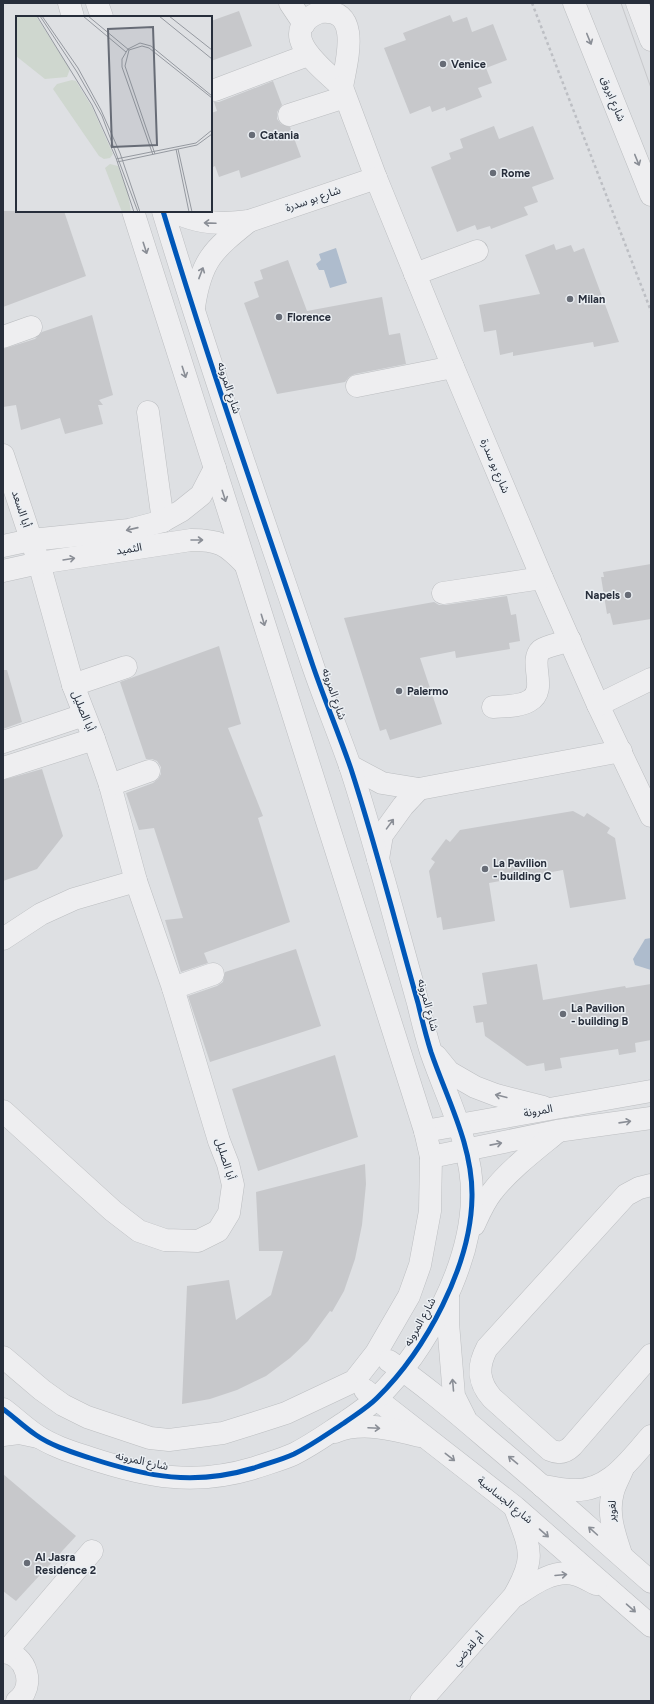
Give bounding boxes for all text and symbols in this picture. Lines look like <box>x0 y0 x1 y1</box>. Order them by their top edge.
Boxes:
inset map <box>16 16 212 212</box>
one-way arrow <box>585 33 593 45</box>
place label: Venice <box>451 58 486 71</box>
marker: Venice <box>438 59 448 69</box>
street label: شارع ابروق <box>597 75 628 124</box>
place label: Catania <box>260 129 299 142</box>
marker: Catania <box>247 130 257 140</box>
one-way arrow <box>634 153 641 165</box>
place label: Rome <box>501 167 530 180</box>
marker: Rome <box>488 168 498 178</box>
street label: شارع بو سدرة <box>284 183 343 215</box>
one-way arrow <box>204 219 217 227</box>
one-way arrow <box>141 242 149 254</box>
one-way arrow <box>198 267 206 279</box>
place label: Milan <box>578 293 605 306</box>
marker: Milan <box>565 294 575 304</box>
place label: Florence <box>287 311 331 324</box>
marker: Florence <box>274 312 284 322</box>
street label: شارع المرونه <box>214 361 244 416</box>
one-way arrow <box>181 365 188 378</box>
street label: شارع بو سدرة <box>477 437 512 496</box>
street label: أبا السعد <box>9 489 33 529</box>
one-way arrow <box>221 489 228 502</box>
one-way arrow <box>125 526 138 534</box>
one-way arrow <box>190 536 203 544</box>
street label: الثميد <box>115 541 143 558</box>
one-way arrow <box>62 554 75 562</box>
place label: Napels <box>585 589 620 602</box>
marker: Napels <box>623 590 633 600</box>
one-way arrow <box>260 613 267 626</box>
street label: شارع المرونه <box>318 667 349 722</box>
place label: Palermo <box>407 685 449 698</box>
marker: Palermo <box>394 686 404 696</box>
street label: أبا الصليل <box>69 689 97 734</box>
one-way arrow <box>386 819 394 830</box>
place label: La Pavilion - building C <box>493 857 551 883</box>
marker: La Pavilion - building C <box>480 864 490 874</box>
street label: شارع المرونه <box>414 977 441 1033</box>
place label: La Pavilion - building B <box>571 1002 628 1028</box>
marker: La Pavilion - building B <box>558 1009 568 1019</box>
one-way arrow <box>495 1092 508 1099</box>
street label: المرونة <box>522 1102 554 1120</box>
one-way arrow <box>618 1118 631 1126</box>
street label: أبا الصليل <box>212 1137 238 1182</box>
one-way arrow <box>490 1139 503 1147</box>
street label: شارع المرونه <box>401 1295 440 1349</box>
one-way arrow <box>450 1379 457 1392</box>
one-way arrow <box>367 1424 380 1431</box>
street label: شارع المرونه <box>114 1449 170 1474</box>
one-way arrow <box>445 1453 456 1462</box>
one-way arrow <box>507 1456 518 1465</box>
street label: شارع الجساسية <box>474 1474 536 1527</box>
street label: لغوير <box>605 1500 619 1523</box>
one-way arrow <box>588 1526 599 1535</box>
one-way arrow <box>539 1528 549 1537</box>
place label: Al Jasra Residence 2 <box>35 1551 96 1577</box>
marker: Al Jasra Residence 2 <box>22 1558 32 1568</box>
one-way arrow <box>554 1571 567 1578</box>
one-way arrow <box>625 1604 636 1613</box>
street label: أم لقرضي <box>449 1629 489 1670</box>

